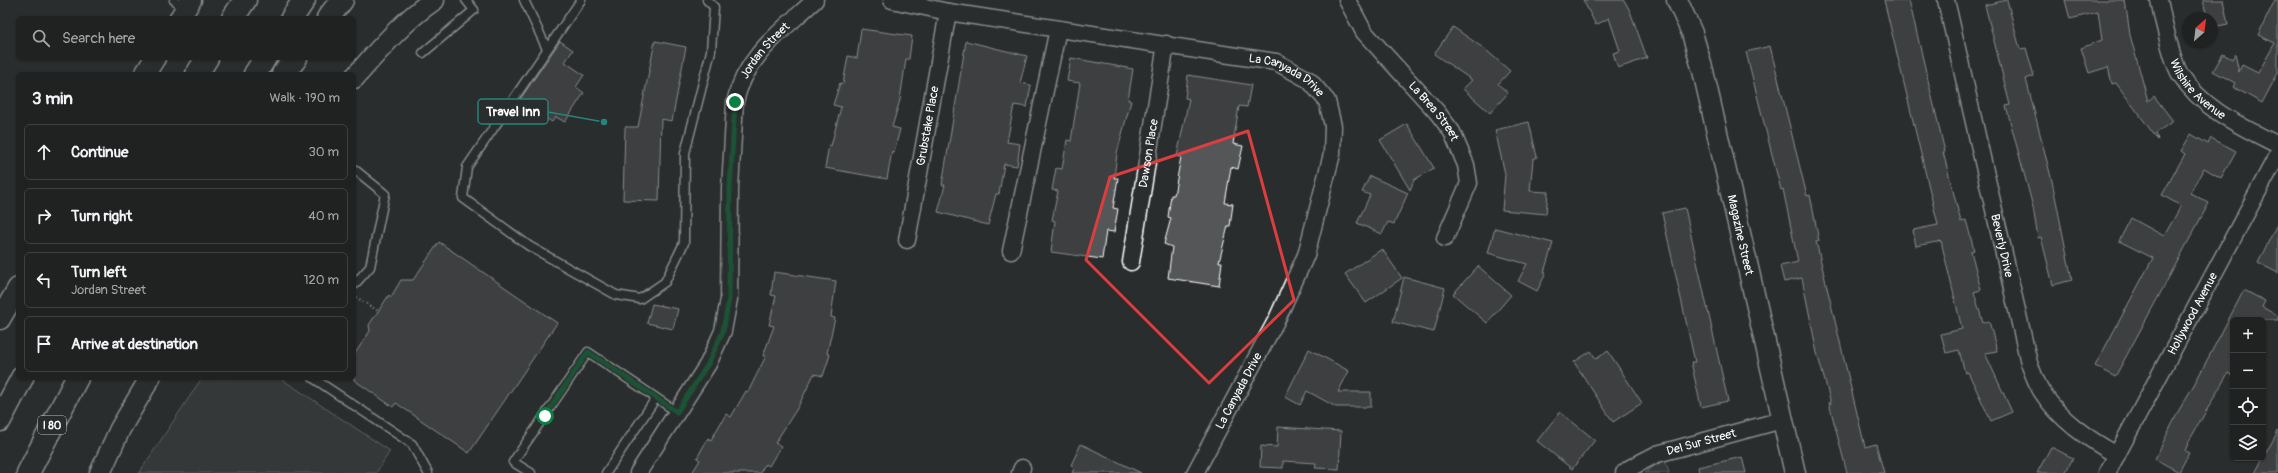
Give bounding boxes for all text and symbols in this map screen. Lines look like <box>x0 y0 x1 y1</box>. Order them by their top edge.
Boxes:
north arrow <box>2182 12 2218 48</box>
search box <box>16 16 356 60</box>
street label: Jordan Street <box>737 19 793 81</box>
icon: search <box>30 27 52 49</box>
text: Search here <box>62 29 135 48</box>
street label: La Canyada Drive <box>1248 50 1328 100</box>
street label: Wilshire Avenue <box>2167 57 2229 123</box>
street label: La Brea Street <box>1405 78 1462 143</box>
street label: Grubstake Place <box>913 85 942 167</box>
text: 3 min <box>32 88 73 109</box>
text: Walk · 190 m <box>269 90 340 106</box>
route end <box>726 93 744 111</box>
callout: Travel Inn <box>478 99 548 124</box>
text: Travel Inn <box>485 104 541 120</box>
street label: Dawson Place <box>1136 118 1161 189</box>
icon: ahead <box>33 141 55 163</box>
text: Continue <box>71 143 129 162</box>
text: 30 m <box>309 144 339 160</box>
street label: Magazine Street <box>1724 193 1757 277</box>
icon: right <box>33 205 55 227</box>
text: Turn right <box>71 207 132 226</box>
text: 40 m <box>308 208 339 224</box>
street label: Beverly Drive <box>1988 213 2017 279</box>
text: Turn left <box>71 263 127 282</box>
icon: left <box>33 269 55 291</box>
street label: Hollywood Avenue <box>2164 270 2221 357</box>
text: 120 m <box>303 272 339 288</box>
text: Jordan Street <box>71 282 146 298</box>
map controls <box>2230 317 2266 461</box>
button: + <box>2230 317 2266 353</box>
icon: arrive <box>33 333 55 355</box>
text: Arrive at destination <box>71 335 198 354</box>
street label: La Canyada Drive <box>1213 350 1265 432</box>
button: − <box>2230 353 2266 389</box>
button: locate <box>2230 389 2266 425</box>
route start <box>536 407 554 425</box>
road number: I 80 <box>38 416 66 434</box>
street label: Del Sur Street <box>1665 425 1738 459</box>
button: layers <box>2230 425 2266 461</box>

